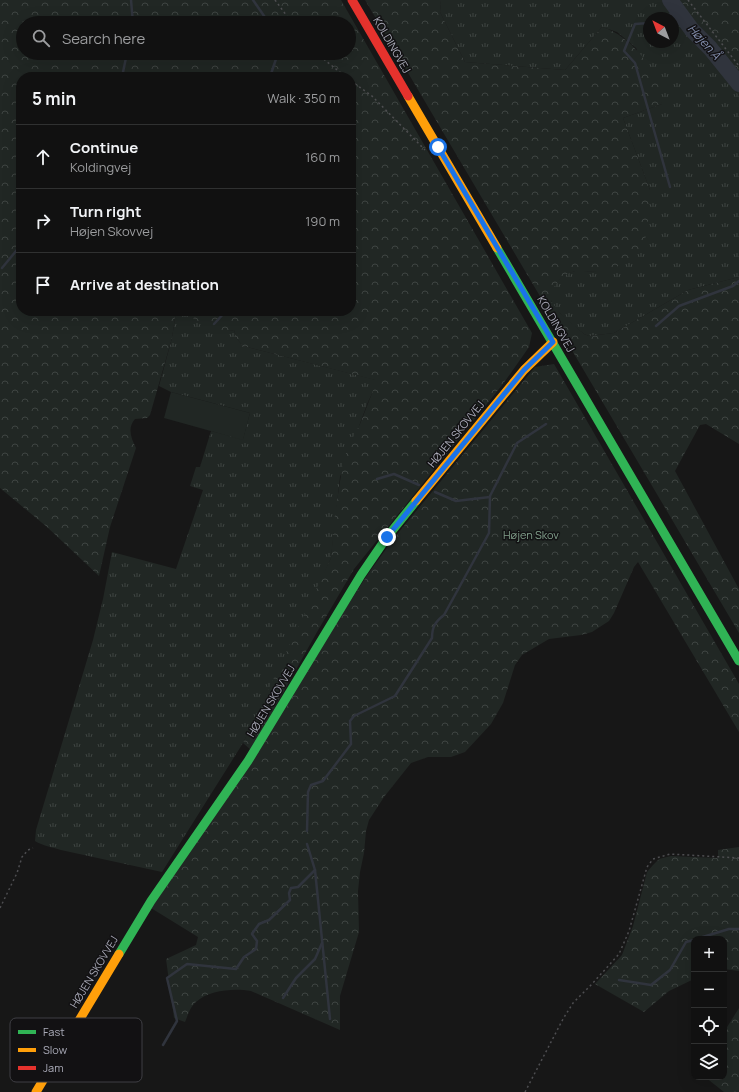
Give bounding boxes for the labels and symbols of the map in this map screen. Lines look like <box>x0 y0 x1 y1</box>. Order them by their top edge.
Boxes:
north arrow <box>643 12 679 48</box>
street label: KOLDINGVEJ <box>370 14 415 76</box>
water label: Højen Å <box>684 20 725 63</box>
route start <box>429 138 447 156</box>
street label: KOLDINGVEJ <box>534 293 579 355</box>
street label: HØJEN SKOVVEJ <box>424 397 487 470</box>
park label: Højen Skov <box>503 527 559 542</box>
route end <box>378 528 396 546</box>
street label: HØJEN SKOVVEJ <box>243 662 298 740</box>
street label: HØJEN SKOVVEJ <box>66 933 121 1011</box>
legend <box>10 1018 142 1082</box>
text: Fast <box>43 1024 65 1039</box>
text: Slow <box>43 1042 68 1057</box>
text: Jam <box>43 1060 64 1075</box>

